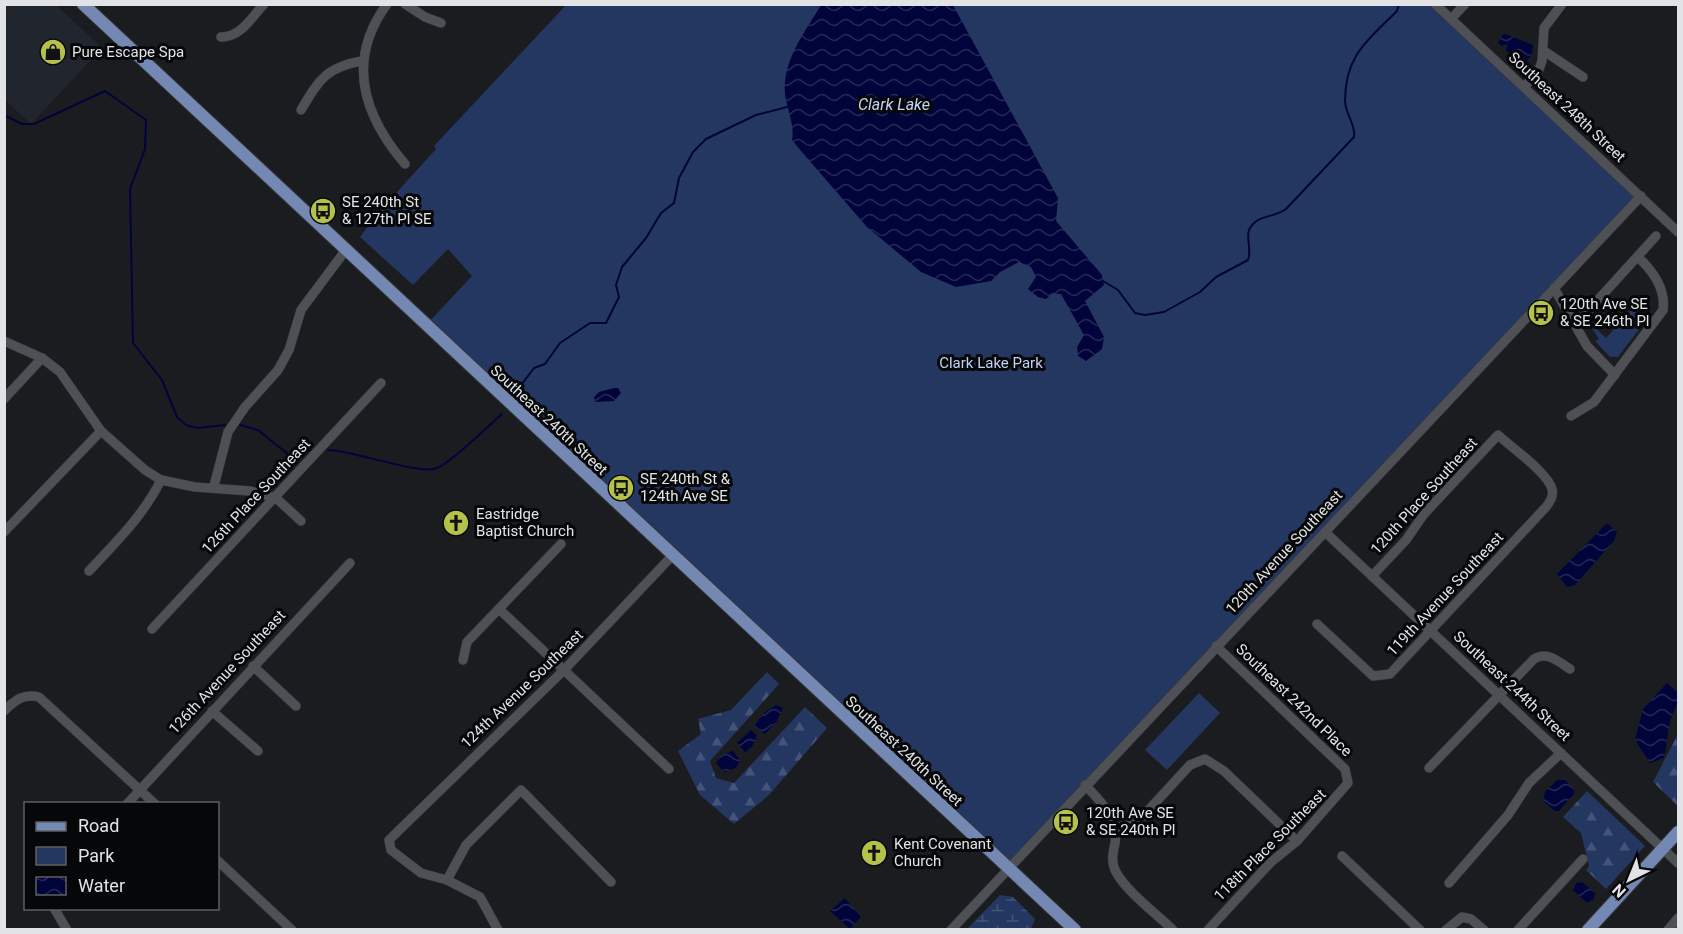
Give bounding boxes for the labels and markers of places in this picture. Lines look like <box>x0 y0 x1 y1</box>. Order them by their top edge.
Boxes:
shop icon: Pure Escape Spa <box>38 37 68 67</box>
place label: Pure Escape Spa <box>72 43 184 61</box>
place label: SE 240th St & 127th Pl SE <box>342 193 432 228</box>
bus stop icon: SE 240th St & 127th Pl SE <box>308 196 338 226</box>
place label: 120th Ave SE & SE 246th Pl <box>1560 295 1650 330</box>
bus stop icon: 120th Ave SE & SE 246th Pl <box>1526 298 1556 328</box>
place label: SE 240th St & 124th Ave SE <box>640 470 731 505</box>
bus stop icon: SE 240th St & 124th Ave SE <box>606 473 636 503</box>
place label: Eastridge Baptist Church <box>476 505 574 540</box>
church icon: Eastridge Baptist Church <box>441 508 471 538</box>
place label: 120th Ave SE & SE 240th Pl <box>1086 804 1176 839</box>
bus stop icon: 120th Ave SE & SE 240th Pl <box>1051 807 1081 837</box>
place label: Kent Covenant Church <box>894 835 991 870</box>
church icon: Kent Covenant Church <box>859 838 889 868</box>

